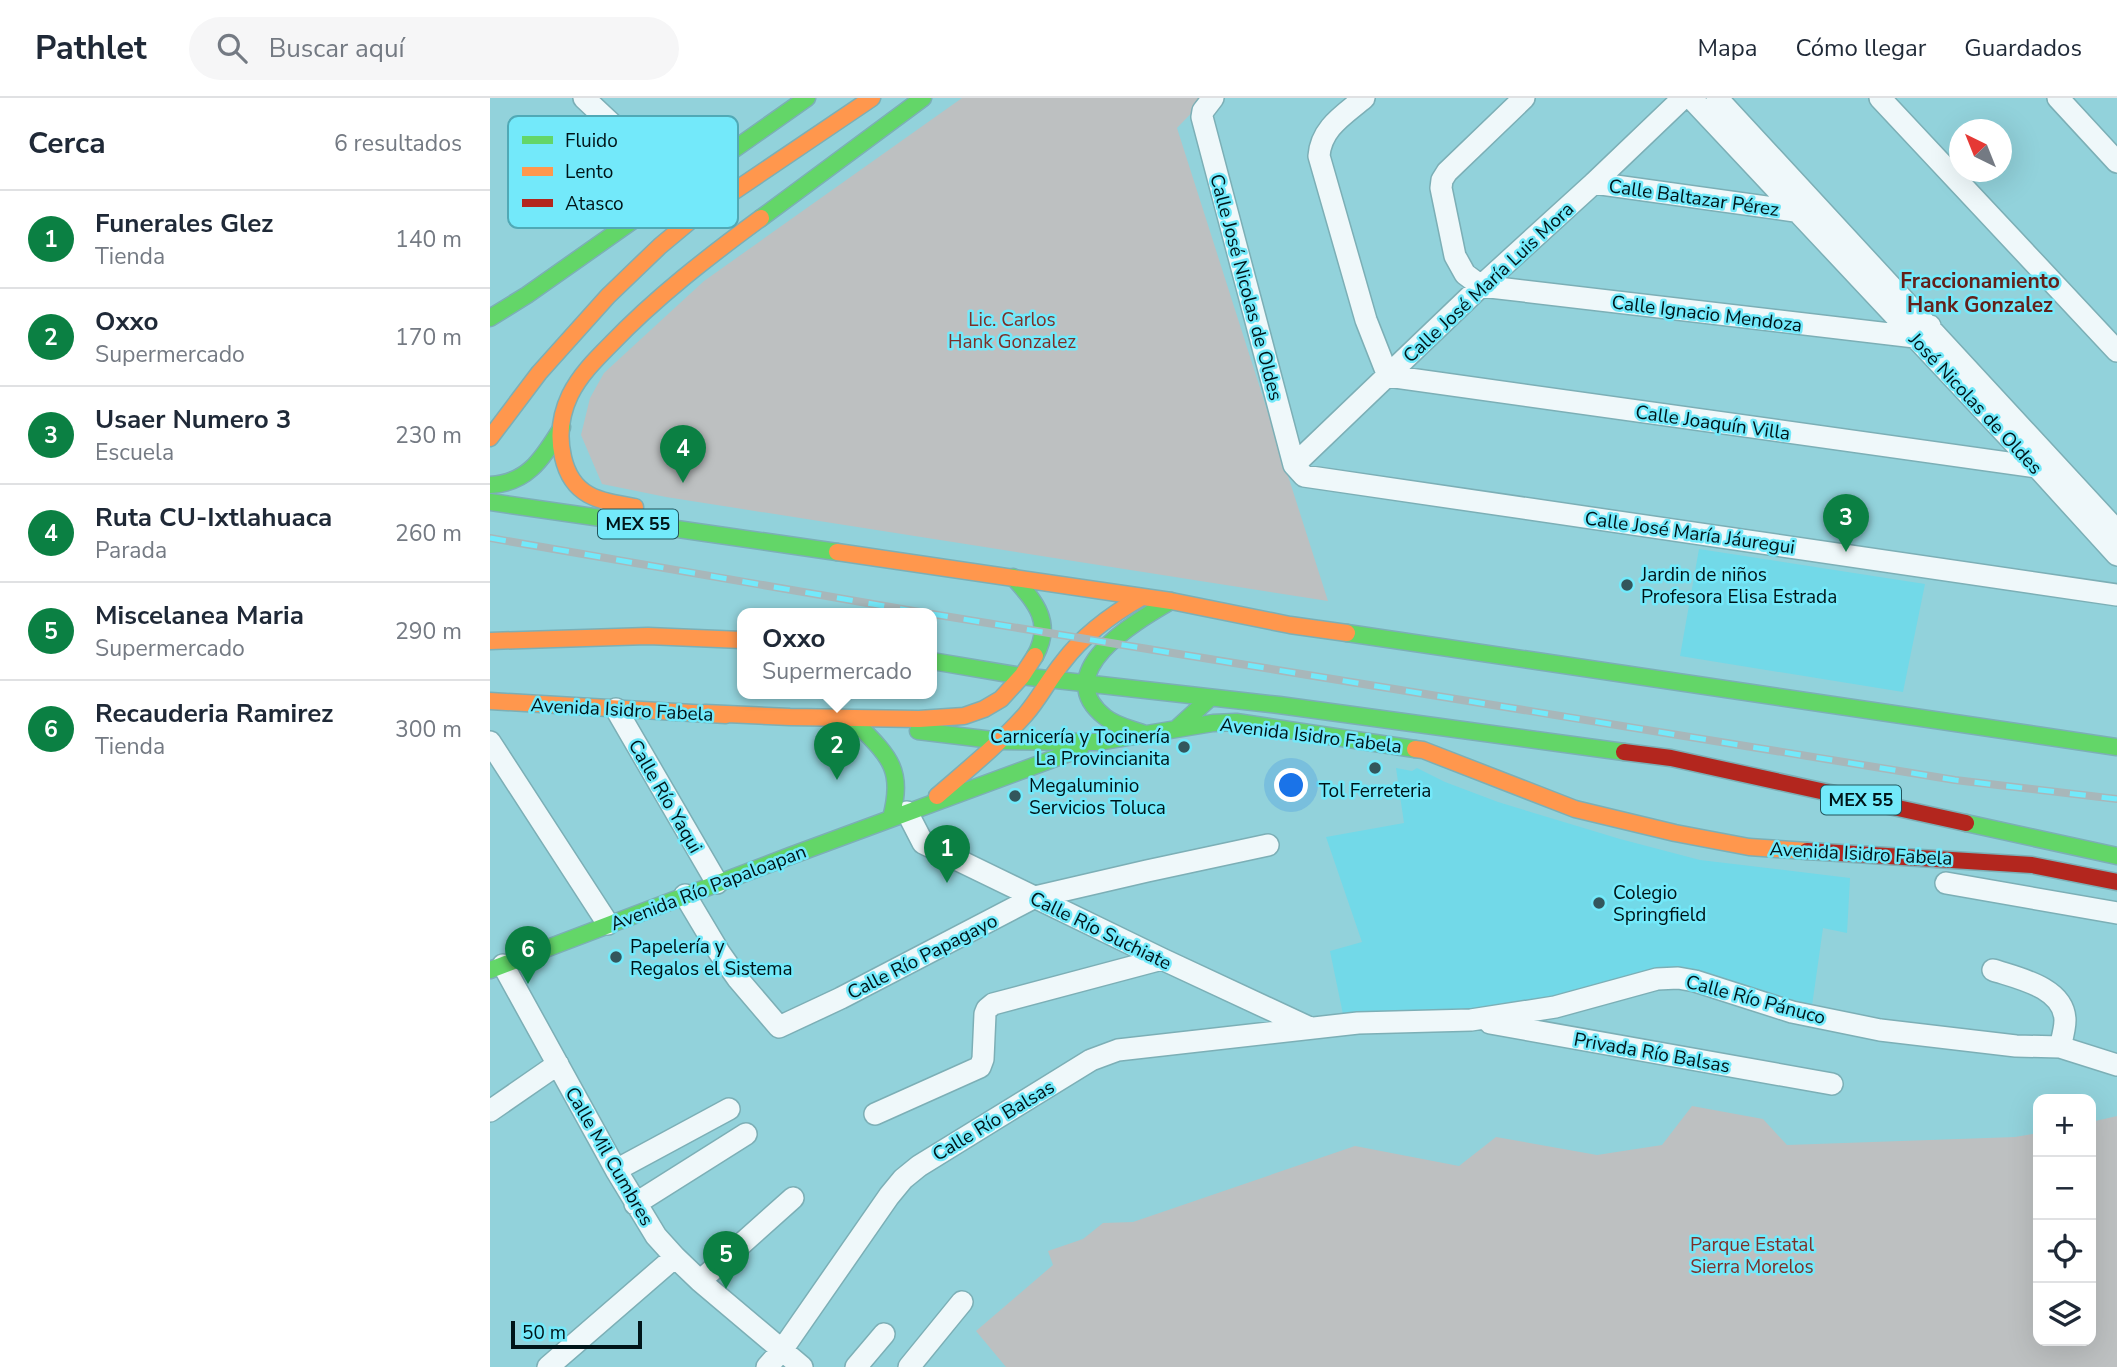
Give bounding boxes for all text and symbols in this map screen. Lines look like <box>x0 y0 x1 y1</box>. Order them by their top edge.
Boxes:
search box <box>189 17 679 80</box>
text: Pathlet <box>35 26 147 71</box>
icon: search <box>213 29 251 67</box>
text: Buscar aquí <box>269 31 405 66</box>
text: Mapa <box>1697 32 1757 64</box>
text: Cómo llegar <box>1795 32 1926 64</box>
text: Guardados <box>1964 32 2082 64</box>
legend <box>508 116 738 228</box>
north arrow <box>1949 119 2012 182</box>
text: Cerca <box>28 123 106 164</box>
text: 6 resultados <box>334 128 462 159</box>
text: Fluido <box>565 128 618 154</box>
text: Lento <box>565 159 613 185</box>
street label: Calle José Nicolas de Oldes <box>1203 171 1289 403</box>
street label: Calle Baltazar Pérez <box>1607 173 1781 223</box>
text: Atasco <box>565 191 624 217</box>
street label: Calle José María Luis Mora <box>1398 197 1580 369</box>
text: Funerales Glez <box>95 206 273 241</box>
text: 1 <box>44 224 58 255</box>
text: 140 m <box>395 224 462 255</box>
text: Tienda <box>95 241 165 272</box>
district label: Fraccionamiento Hank Gonzalez <box>1900 267 2060 319</box>
street label: Calle Ignacio Mendoza <box>1610 289 1804 339</box>
text: Oxxo <box>95 304 158 339</box>
park label: Lic. Carlos Hank Gonzalez <box>948 307 1076 355</box>
text: 2 <box>44 322 58 353</box>
text: 170 m <box>395 322 462 353</box>
street label: José Nicolas de Oldes <box>1902 327 2048 480</box>
text: Supermercado <box>95 339 245 370</box>
street label: Calle Joaquín Villa <box>1634 399 1792 447</box>
text: Usaer Numero 3 <box>95 402 291 437</box>
text: 3 <box>44 420 58 451</box>
text: 230 m <box>395 420 462 451</box>
pin: 4 <box>660 425 706 483</box>
text: Escuela <box>95 437 174 468</box>
pin: 3 <box>1823 494 1869 552</box>
text: Ruta CU-Ixtlahuaca <box>95 500 332 535</box>
street label: Calle José María Jáuregui <box>1583 505 1797 561</box>
road number: MEX 55 <box>598 510 678 538</box>
text: 4 <box>44 518 58 549</box>
text: 260 m <box>395 518 462 549</box>
text: Parada <box>95 535 167 566</box>
place label: Jardin de niños Profesora Elisa Estrada <box>1640 562 1837 610</box>
marker: Jardin de niños Profesora Elisa Estrada <box>1619 577 1635 593</box>
text: Miscelanea Maria <box>95 598 304 633</box>
popup <box>737 608 937 699</box>
text: 5 <box>44 616 58 647</box>
text: 290 m <box>395 616 462 647</box>
text: Oxxo <box>762 621 826 656</box>
text: Supermercado <box>95 633 245 664</box>
text: Supermercado <box>762 656 912 687</box>
street label: Avenida Isidro Fabela <box>530 692 714 728</box>
text: Recauderia Ramirez <box>95 696 333 731</box>
street label: Avenida Isidro Fabela <box>1219 712 1403 760</box>
text: 6 <box>44 714 58 745</box>
text: 300 m <box>395 714 462 745</box>
pin: 2 <box>814 722 860 780</box>
place label: Carnicería y Tocinería La Provincianita <box>990 724 1170 772</box>
text: Tienda <box>95 731 165 762</box>
street label: Calle Río Yaqui <box>622 735 708 858</box>
marker: Carnicería y Tocinería La Provincianita <box>1176 739 1192 755</box>
marker: Tol Ferreteria <box>1367 760 1383 776</box>
your location <box>1274 768 1308 802</box>
place label: Megaluminio Servicios Toluca <box>1029 773 1166 821</box>
place label: Tol Ferreteria <box>1319 778 1431 804</box>
road number: MEX 55 <box>1821 786 1901 814</box>
marker: Megaluminio Servicios Toluca <box>1007 788 1023 804</box>
pin: 1 <box>924 825 970 883</box>
street label: Avenida Isidro Fabela <box>1769 836 1953 872</box>
street label: Avenida Río Papaloapan <box>607 839 810 937</box>
place label: Colegio Springfield <box>1613 880 1706 928</box>
street label: Calle Río Suchiate <box>1026 885 1176 976</box>
marker: Colegio Springfield <box>1591 895 1607 911</box>
street label: Calle Río Papagayo <box>843 908 1002 1006</box>
pin: 6 <box>505 926 551 984</box>
place label: Papelería y Regalos el Sistema <box>630 934 793 982</box>
marker: Papelería y Regalos el Sistema <box>608 949 624 965</box>
street label: Calle Río Pánuco <box>1683 969 1828 1031</box>
street label: Privada Río Balsas <box>1572 1026 1732 1080</box>
street label: Calle Río Balsas <box>928 1074 1059 1168</box>
street label: Calle Mil Cumbres <box>559 1082 659 1231</box>
map controls <box>2033 1094 2096 1346</box>
button: + <box>2033 1094 2096 1157</box>
button: − <box>2033 1157 2096 1220</box>
button: locate <box>2033 1220 2096 1283</box>
pin: 5 <box>703 1231 749 1289</box>
park label: Parque Estatal Sierra Morelos <box>1690 1232 1814 1280</box>
button: layers <box>2033 1283 2096 1346</box>
scale bar <box>511 1318 642 1350</box>
text: 50 m <box>522 1320 566 1346</box>

